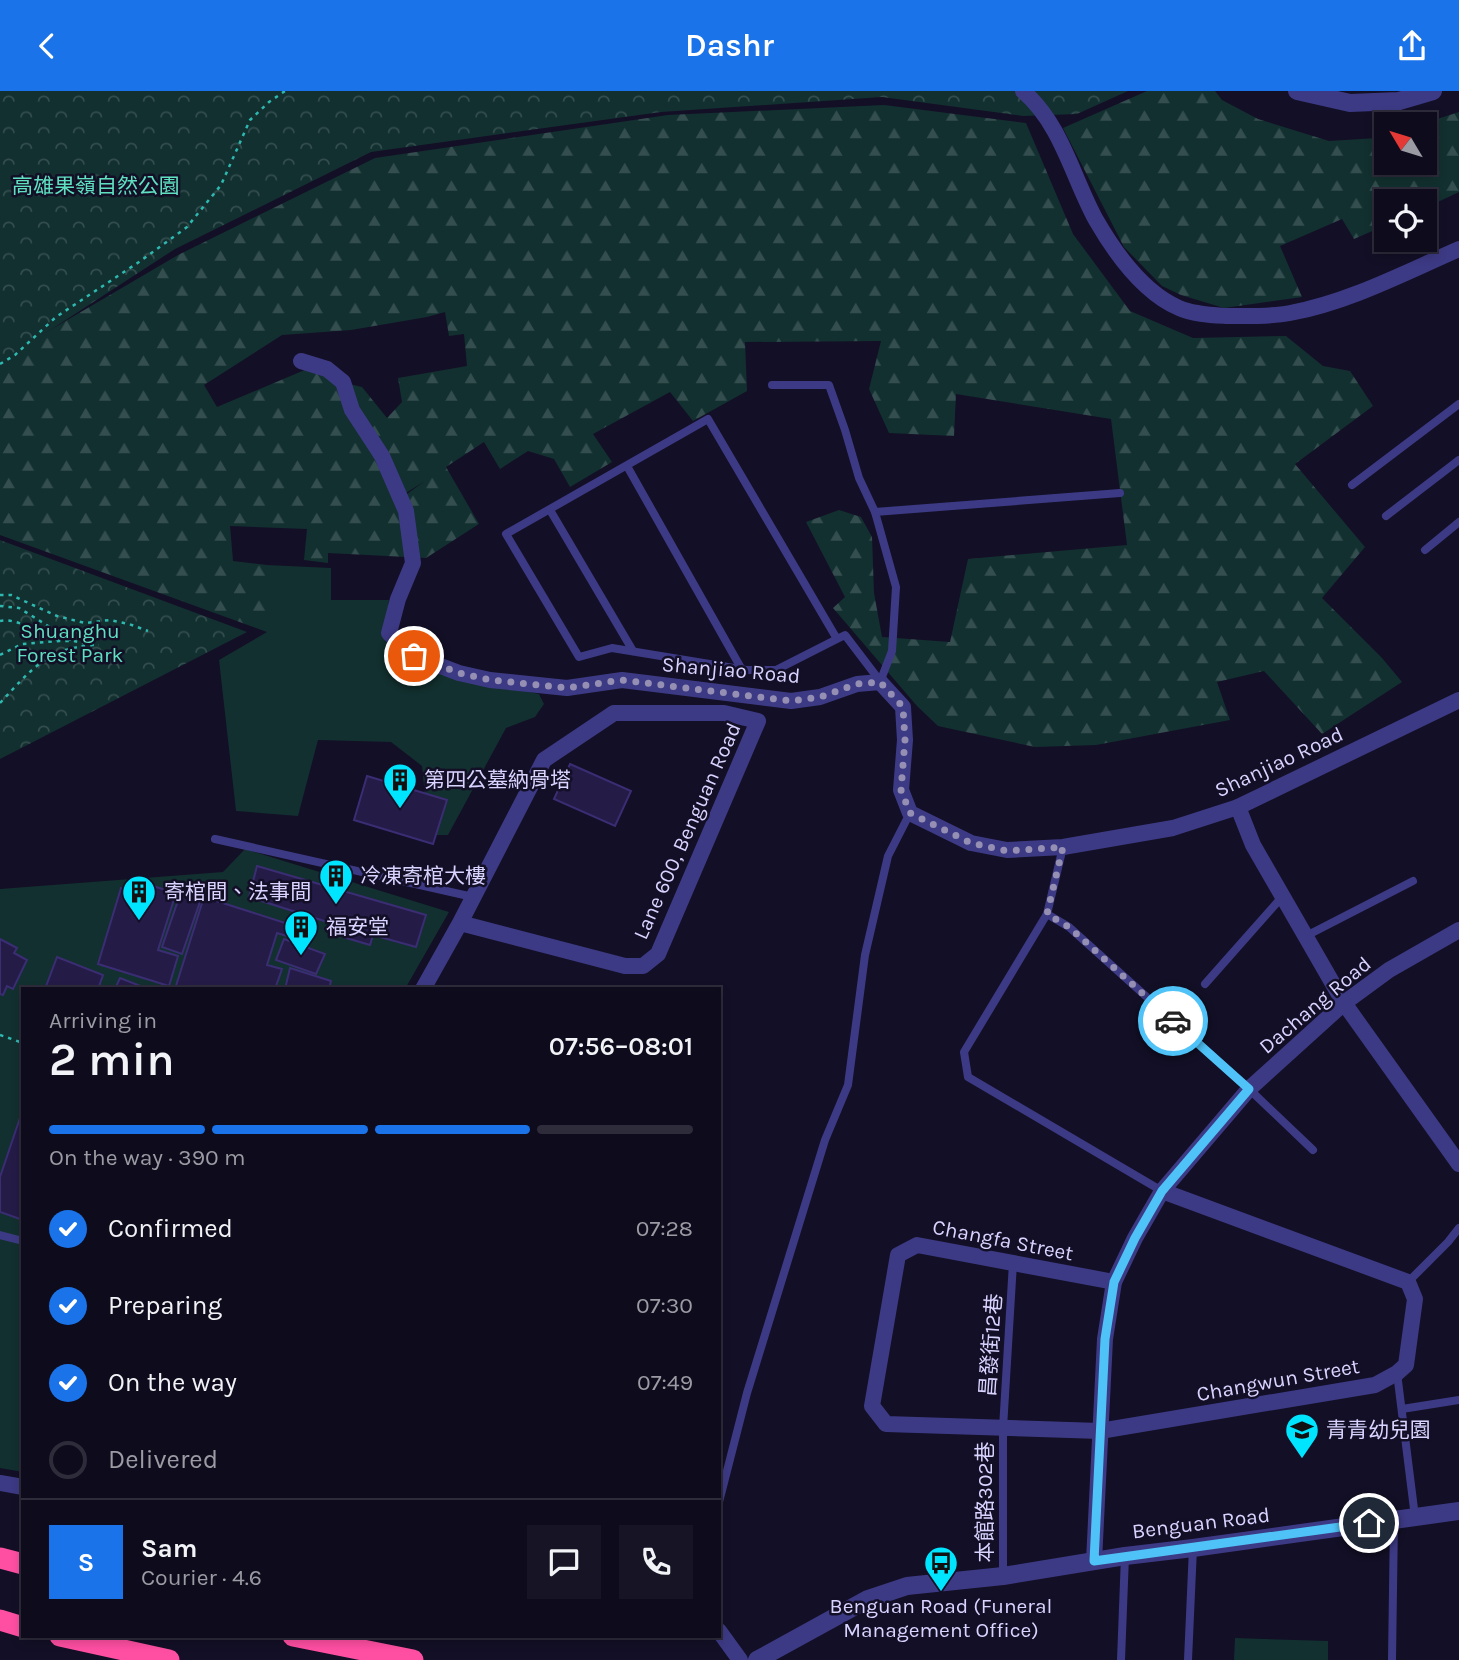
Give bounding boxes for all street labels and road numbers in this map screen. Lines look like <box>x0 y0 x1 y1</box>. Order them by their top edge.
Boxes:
street label: Shanjiao Road <box>661 652 801 688</box>
street label: Lane 600, Benguan Road <box>628 719 746 943</box>
street label: Shanjiao Road <box>1211 722 1347 802</box>
street label: Dachang Road <box>1254 951 1376 1059</box>
street label: Changfa Street <box>931 1215 1076 1265</box>
street label: 昌發街12巷 <box>975 1293 1007 1397</box>
street label: Changwun Street <box>1195 1354 1361 1406</box>
street label: 本館路302巷 <box>973 1441 997 1563</box>
street label: Benguan Road <box>1131 1503 1271 1543</box>

